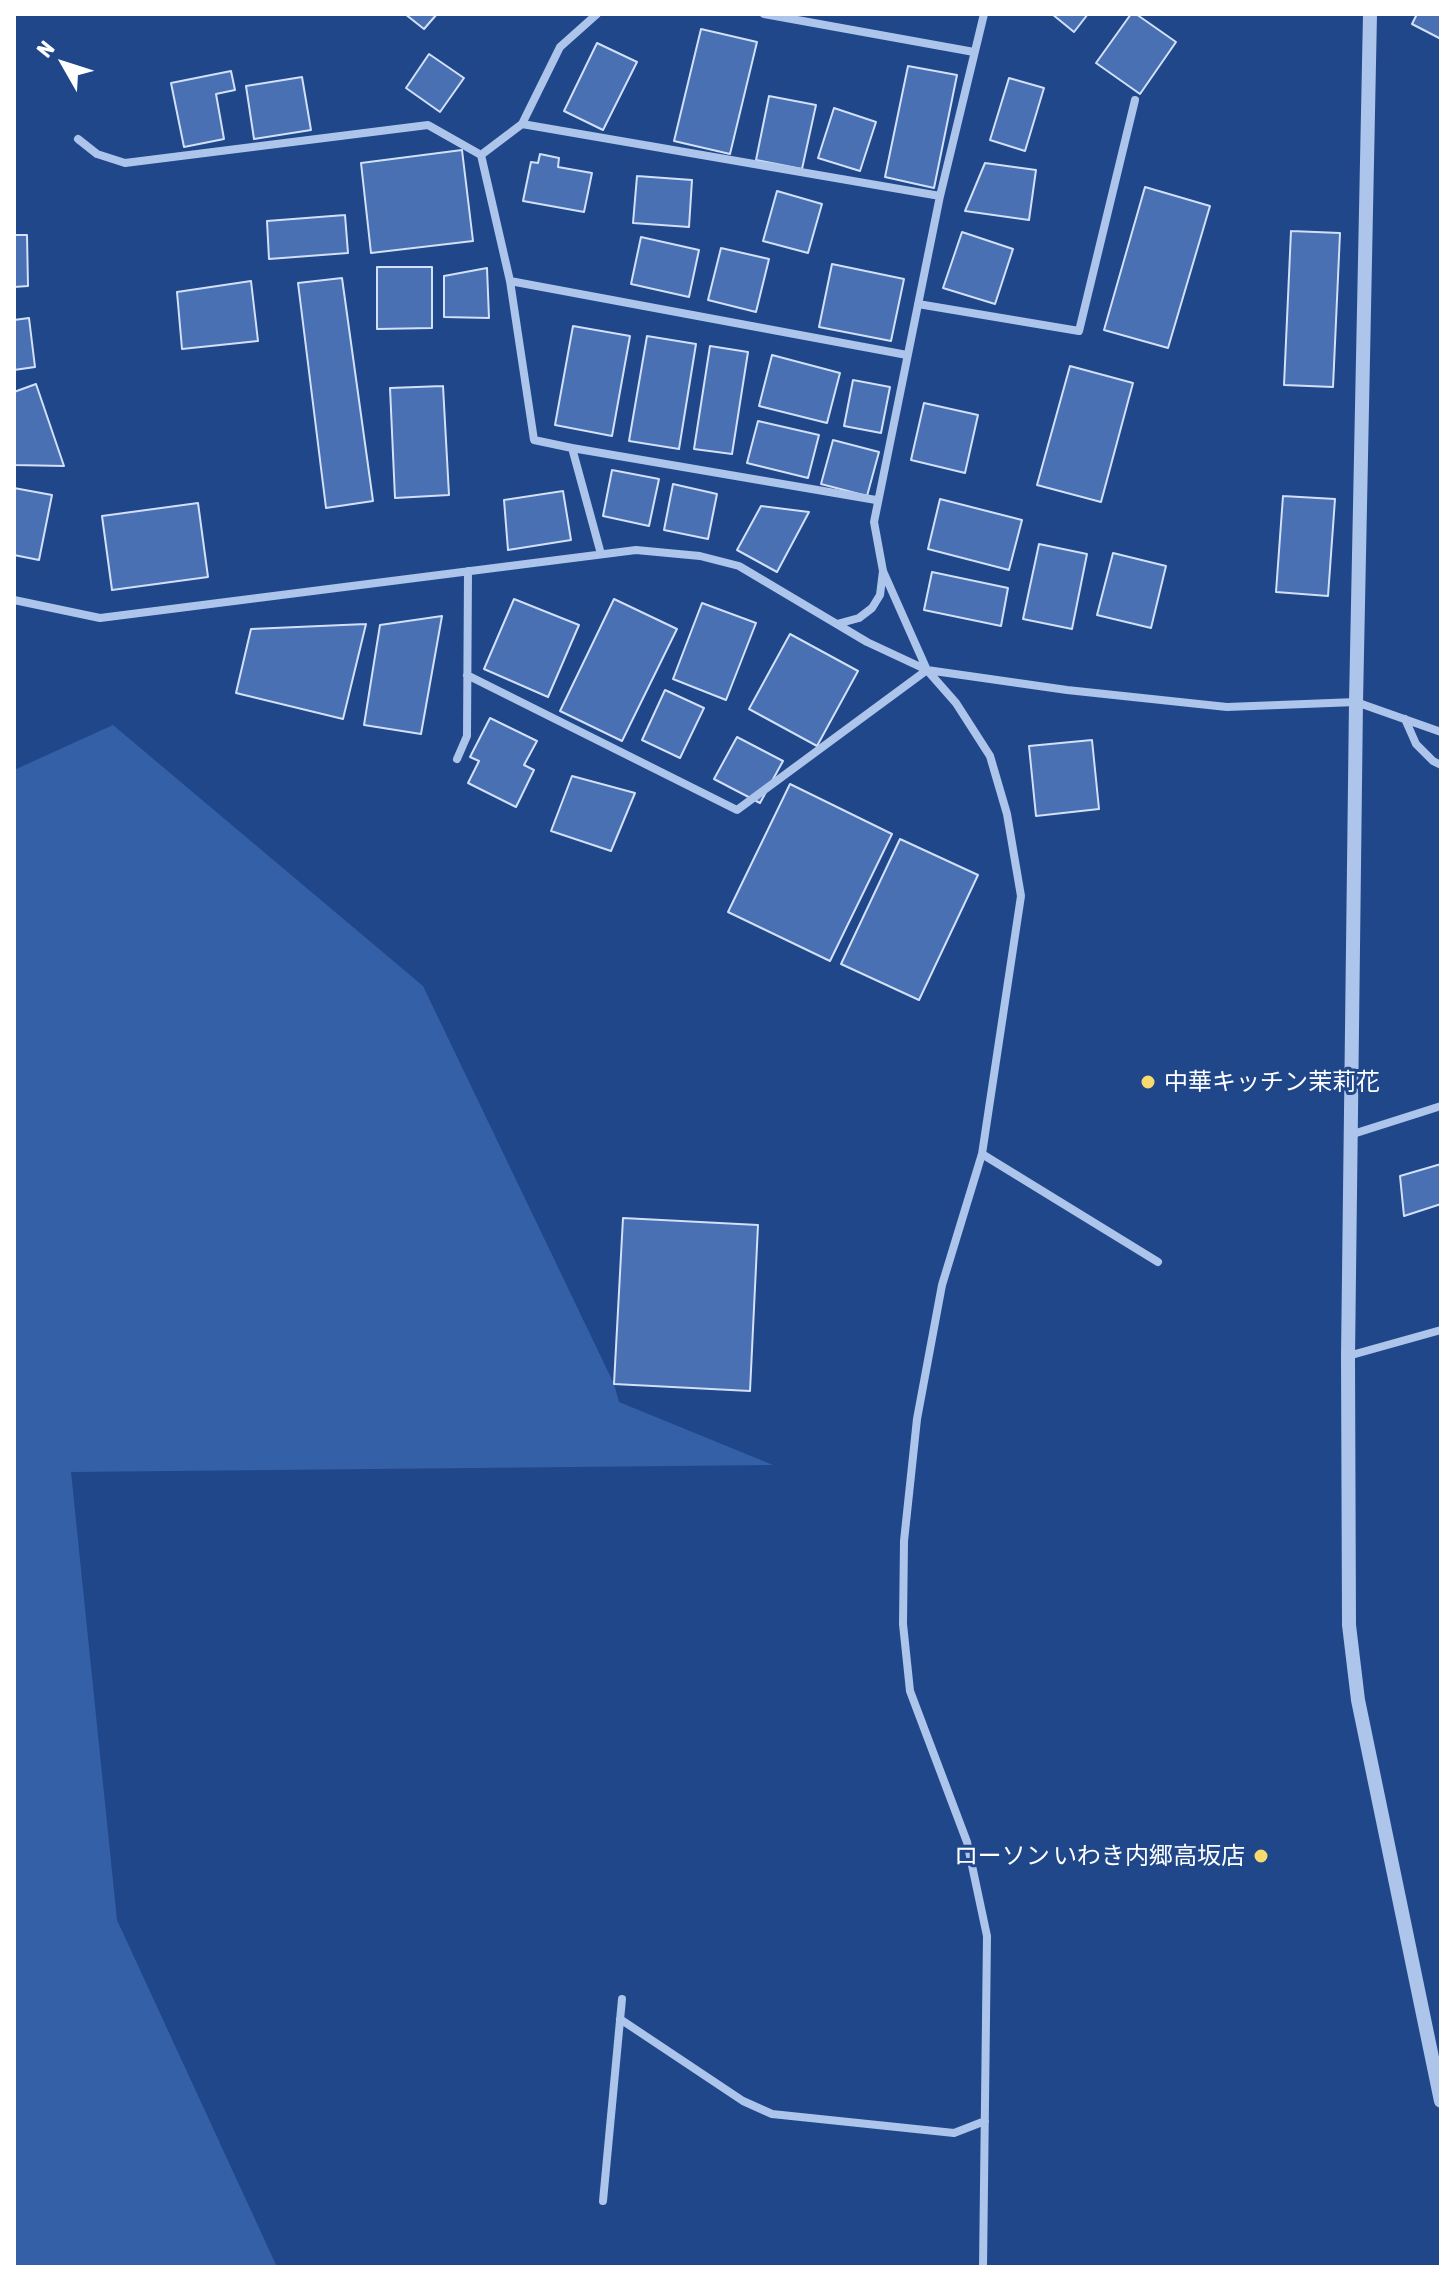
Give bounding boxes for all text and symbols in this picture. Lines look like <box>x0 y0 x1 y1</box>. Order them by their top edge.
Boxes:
north arrow <box>24 24 104 104</box>
text: N <box>31 36 60 62</box>
place label: 中華キッチン茉莉花 <box>1164 1068 1380 1096</box>
marker: 中華キッチン茉莉花 <box>1139 1073 1157 1091</box>
place label: ローソン いわき内郷高坂店 <box>954 1842 1245 1870</box>
marker: ローソン いわき内郷高坂店 <box>1252 1847 1270 1865</box>

